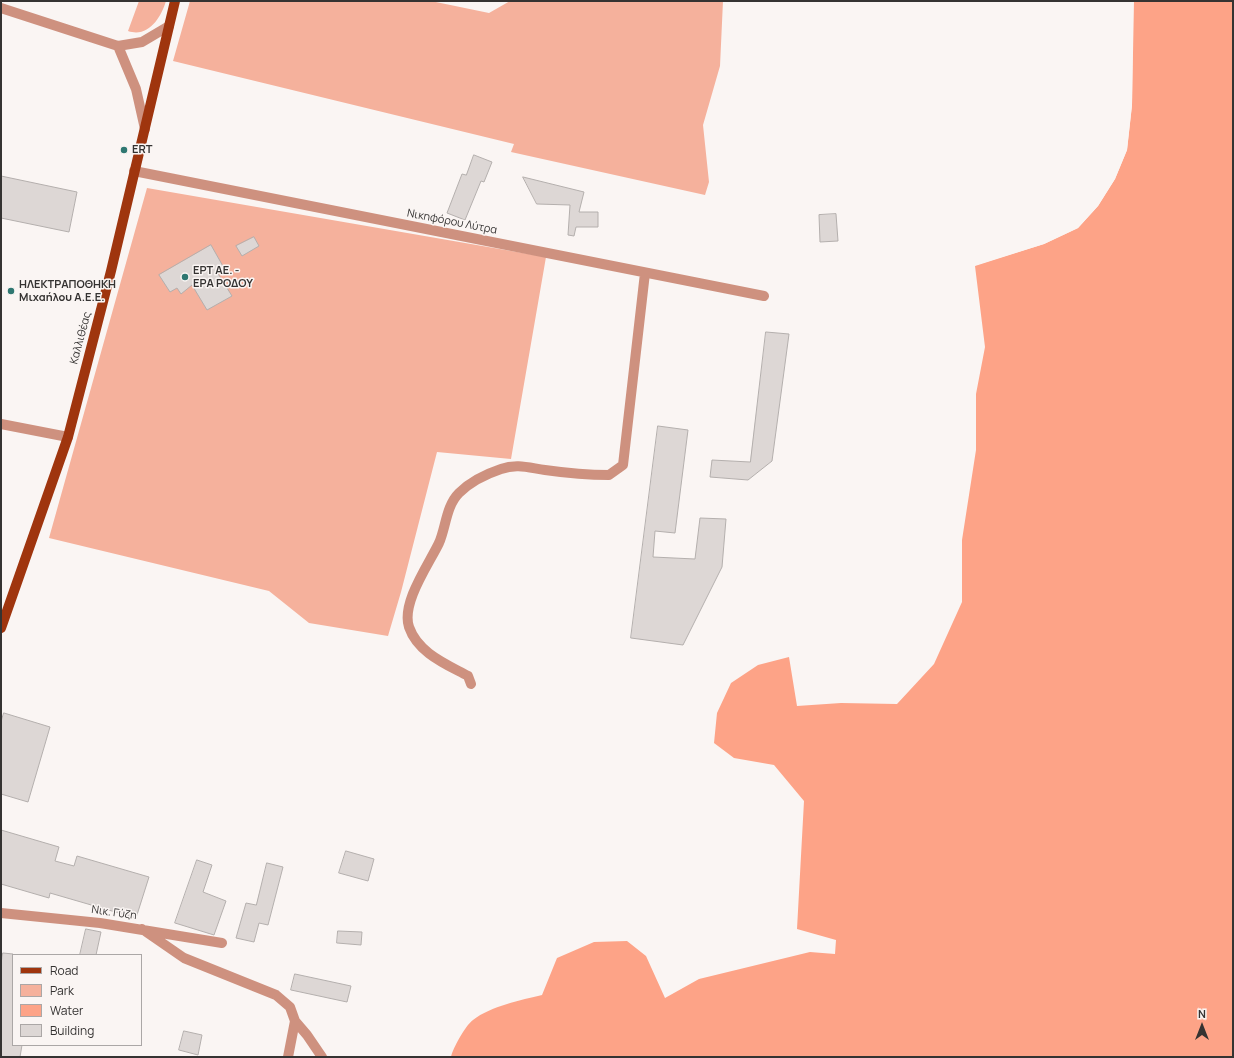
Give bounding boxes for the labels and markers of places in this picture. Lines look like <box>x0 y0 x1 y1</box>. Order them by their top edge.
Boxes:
place label: ERT <box>132 143 152 157</box>
marker: ERT <box>119 145 129 155</box>
place label: ΕΡΤ ΑΕ. - ΕΡΑ ΡΟΔΟΥ <box>193 264 253 290</box>
marker: ΕΡΤ ΑΕ. - ΕΡΑ ΡΟΔΟΥ <box>180 272 190 282</box>
place label: ΗΛΕΚΤΡΑΠΟΘΗΚΗ Μιχαήλου Α.Ε.Ε. <box>19 278 116 304</box>
marker: ΗΛΕΚΤΡΑΠΟΘΗΚΗ Μιχαήλου Α.Ε.Ε. <box>6 286 16 296</box>

